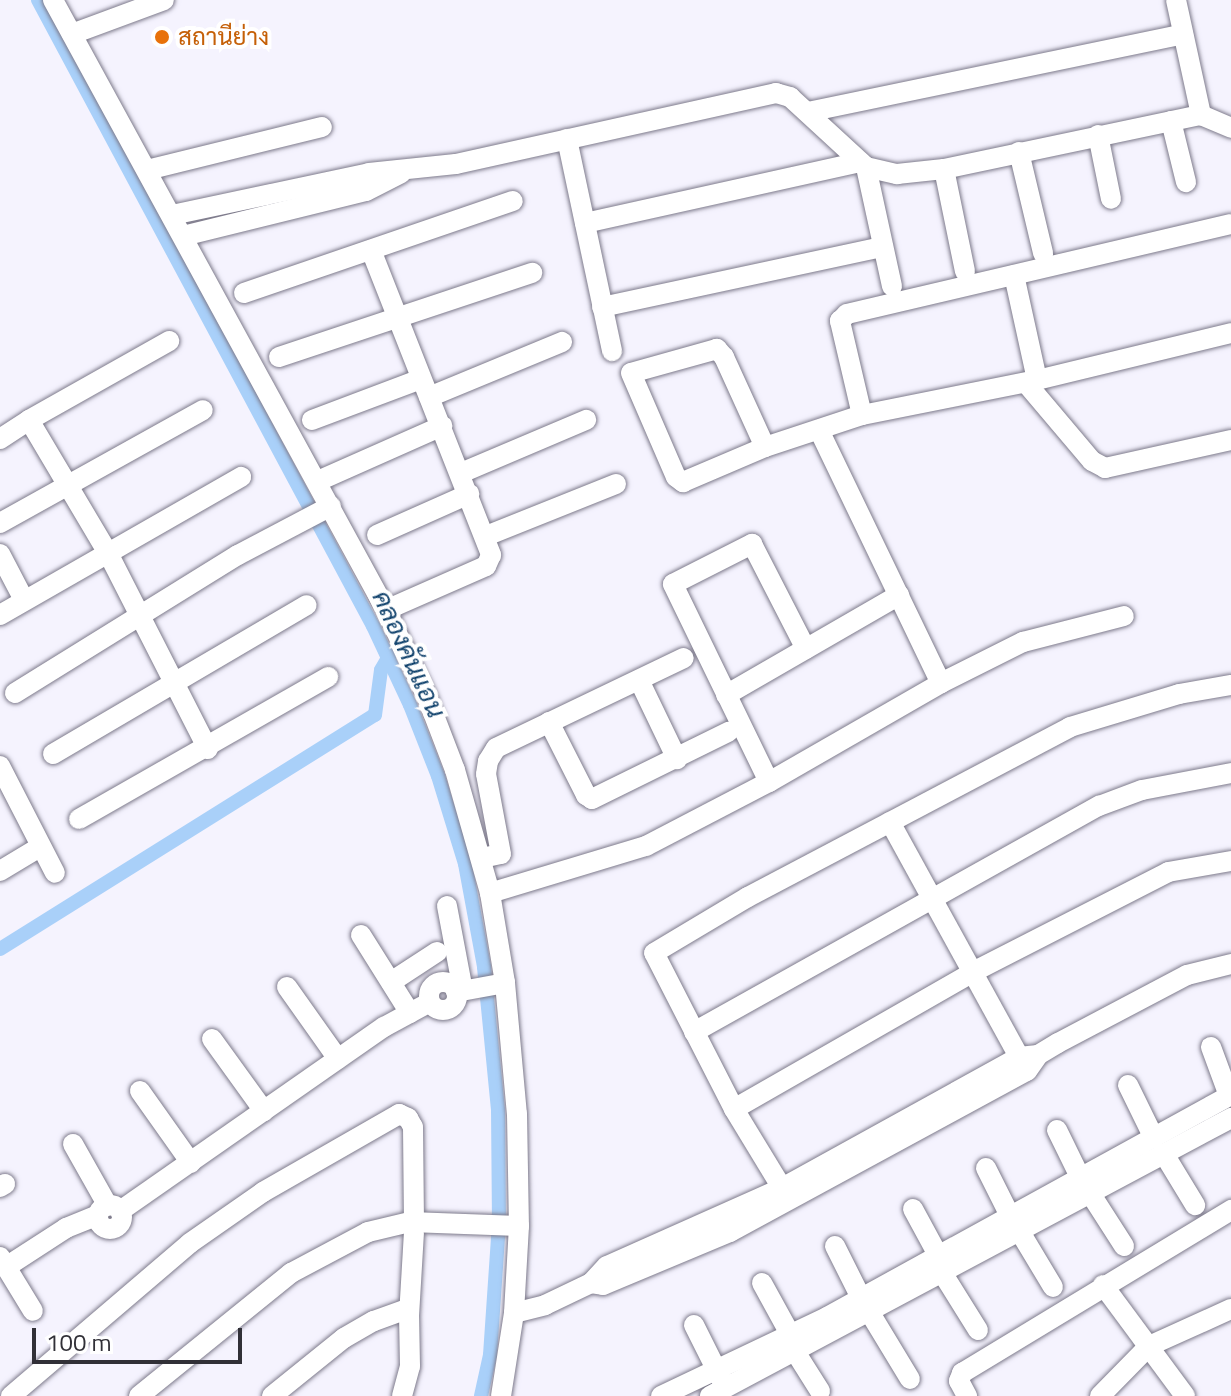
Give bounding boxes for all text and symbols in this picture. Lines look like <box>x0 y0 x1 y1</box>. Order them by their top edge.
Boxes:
place label: สถานีย่าง <box>178 23 269 51</box>
marker: สถานีย่าง <box>153 28 171 46</box>
water label: คลองคันแอน <box>366 585 452 723</box>
scale bar <box>36 1312 246 1362</box>
text: 100 m <box>46 1324 112 1360</box>

